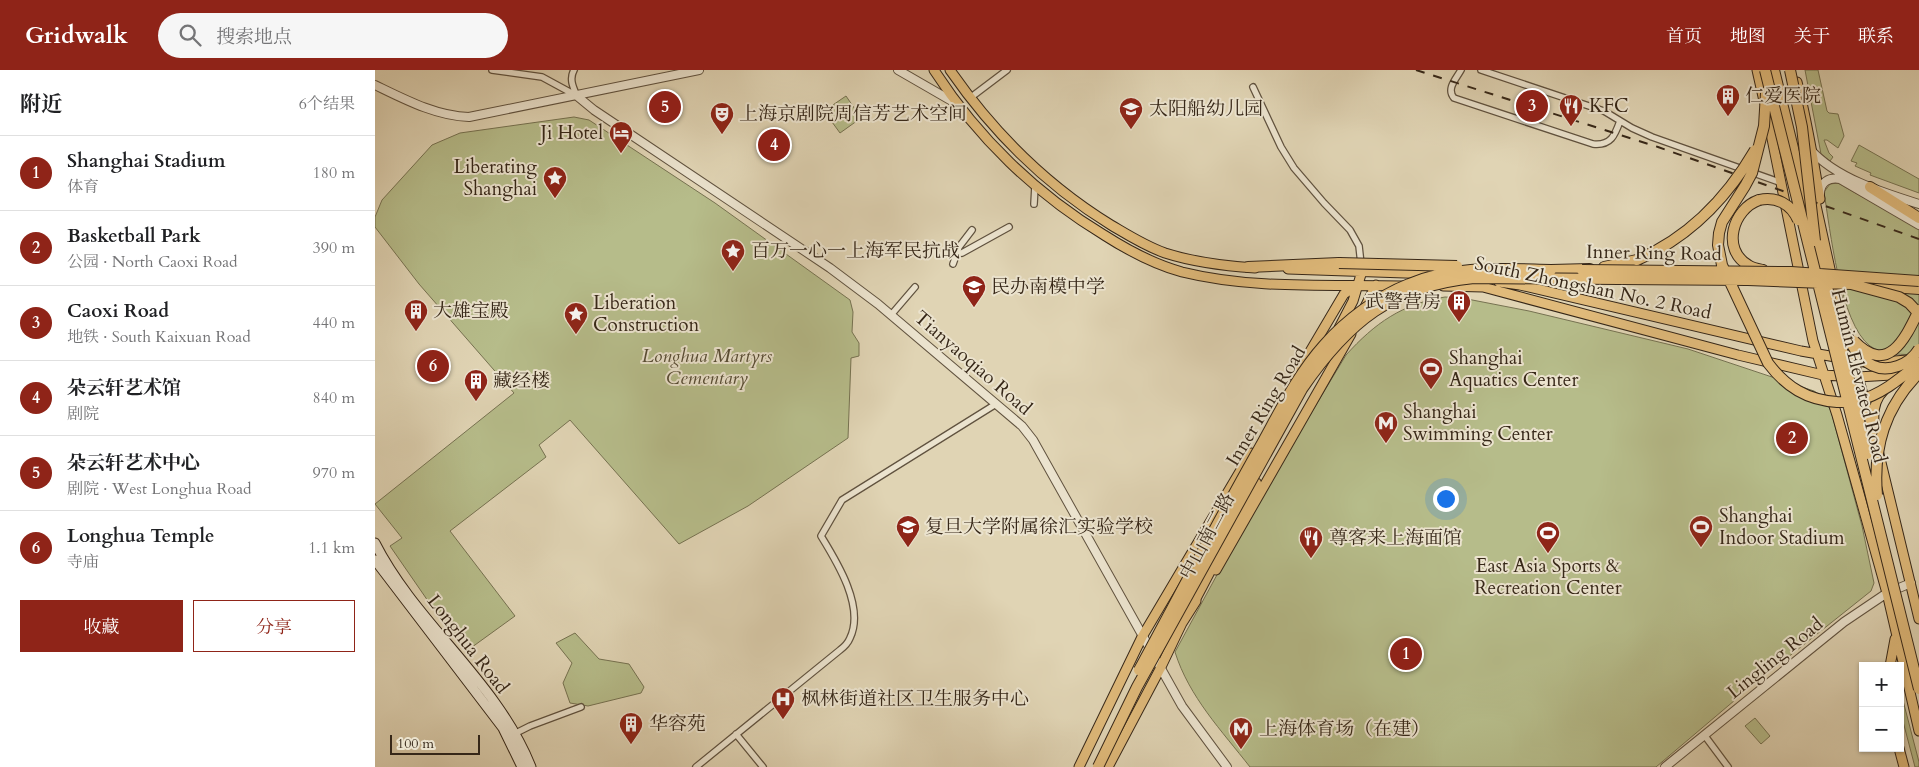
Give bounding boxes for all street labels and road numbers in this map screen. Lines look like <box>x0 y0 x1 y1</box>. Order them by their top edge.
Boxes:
street label: Inner Ring Road <box>1586 239 1722 267</box>
street label: South Zhongshan No. 2 Road <box>1472 250 1714 326</box>
street label: Humin Elevated Road <box>1825 286 1893 466</box>
street label: Tianyaoqiao Road <box>909 305 1037 421</box>
street label: Inner Ring Road <box>1220 341 1312 471</box>
street label: 中山南二路 <box>1173 488 1241 584</box>
street label: Longhua Road <box>421 589 515 699</box>
street label: Lingling Road <box>1721 611 1829 705</box>

